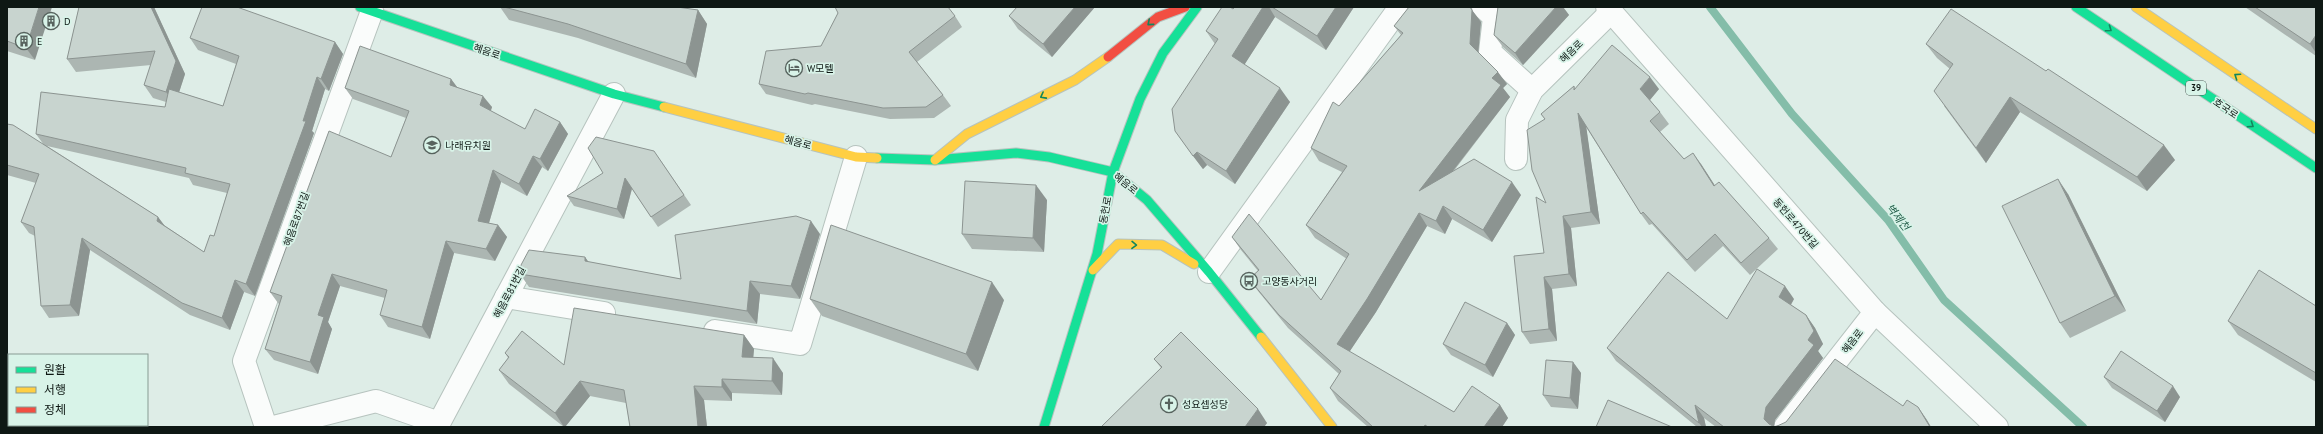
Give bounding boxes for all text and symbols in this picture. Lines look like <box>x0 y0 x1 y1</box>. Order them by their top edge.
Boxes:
building icon: D <box>41 11 61 31</box>
place label: D <box>64 15 71 28</box>
one-way arrow <box>1148 19 1155 26</box>
one-way arrow <box>2104 24 2111 31</box>
building icon: E <box>14 31 34 51</box>
place label: E <box>37 35 42 48</box>
street label: 혜음로 <box>1557 37 1586 66</box>
street label: 혜음로 <box>472 41 502 62</box>
hotel icon: W모텔 <box>784 58 804 78</box>
place label: W모텔 <box>807 62 834 75</box>
one-way arrow <box>2234 73 2241 81</box>
road number: 39 <box>2186 81 2206 95</box>
one-way arrow <box>1040 92 1047 99</box>
street label: 호국로 <box>2211 95 2241 122</box>
one-way arrow <box>2247 120 2254 128</box>
street label: 혜음로 <box>783 133 813 152</box>
school or university icon: 나래유치원 <box>422 135 442 155</box>
place label: 나래유치원 <box>445 139 491 152</box>
street label: 혜음로 <box>1111 170 1141 197</box>
street label: 혜음로87번길 <box>281 190 312 248</box>
street label: 동헌로 <box>1096 195 1115 225</box>
street label: 동헌로470번길 <box>1770 196 1821 251</box>
water label: 벽제천 <box>1883 201 1914 235</box>
one-way arrow <box>1131 241 1137 249</box>
street label: 혜음로81번길 <box>490 264 529 320</box>
bus stop icon: 고양동사거리 <box>1239 271 1259 291</box>
place label: 고양동사거리 <box>1262 275 1317 288</box>
street label: 혜음로 <box>1839 326 1866 356</box>
legend <box>8 354 148 426</box>
text: 원활 <box>44 362 66 377</box>
text: 서행 <box>44 382 66 397</box>
church icon: 성요셉성당 <box>1159 394 1179 414</box>
place label: 성요셉성당 <box>1182 398 1228 411</box>
text: 정체 <box>44 402 66 417</box>

